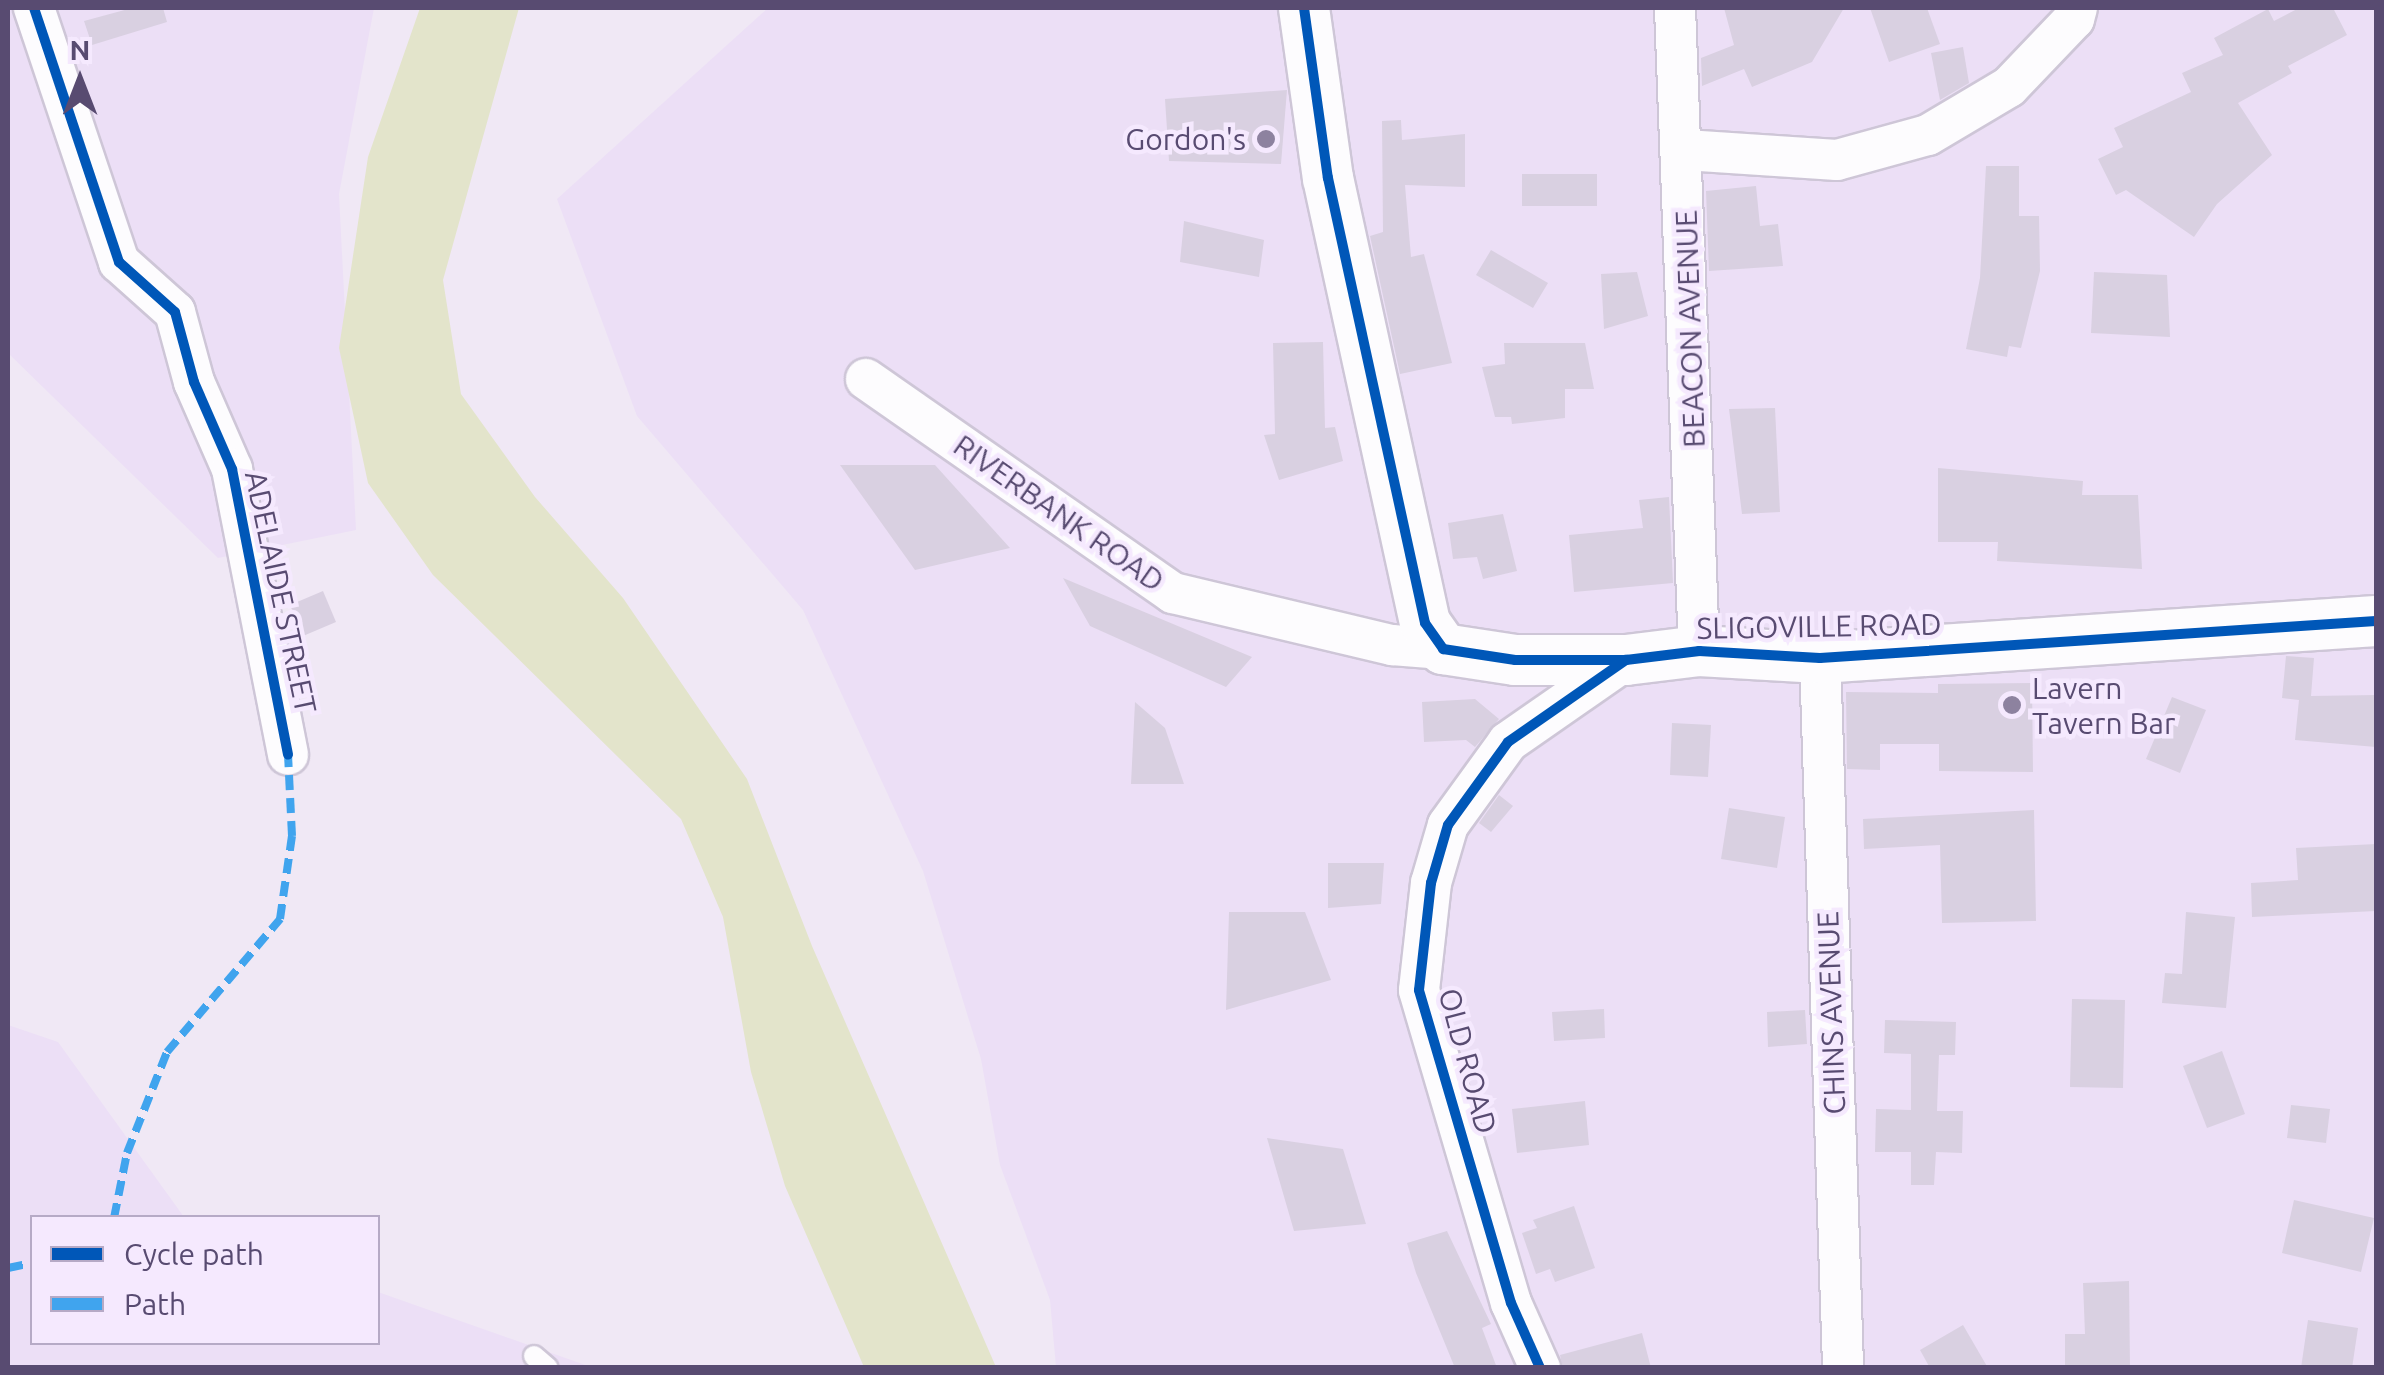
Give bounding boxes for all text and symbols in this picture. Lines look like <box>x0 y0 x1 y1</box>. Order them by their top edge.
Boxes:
north arrow <box>30 30 130 130</box>
text: N <box>70 34 90 65</box>
place label: Gordon's <box>1125 121 1246 157</box>
marker: Gordon's <box>1255 128 1277 150</box>
street label: BEACON AVENUE <box>1668 210 1712 448</box>
street label: RIVERBANK ROAD <box>947 427 1171 599</box>
street label: ADELAIDE STREET <box>238 467 324 717</box>
street label: SLIGOVILLE ROAD <box>1696 606 1942 646</box>
place label: Lavern Tavern Bar <box>2032 670 2175 740</box>
marker: Lavern Tavern Bar <box>2001 694 2023 716</box>
street label: CHINS AVENUE <box>1809 911 1853 1115</box>
street label: OLD ROAD <box>1431 984 1505 1138</box>
legend <box>30 1215 380 1345</box>
text: Cycle path <box>124 1237 264 1271</box>
text: Path <box>124 1287 186 1321</box>

